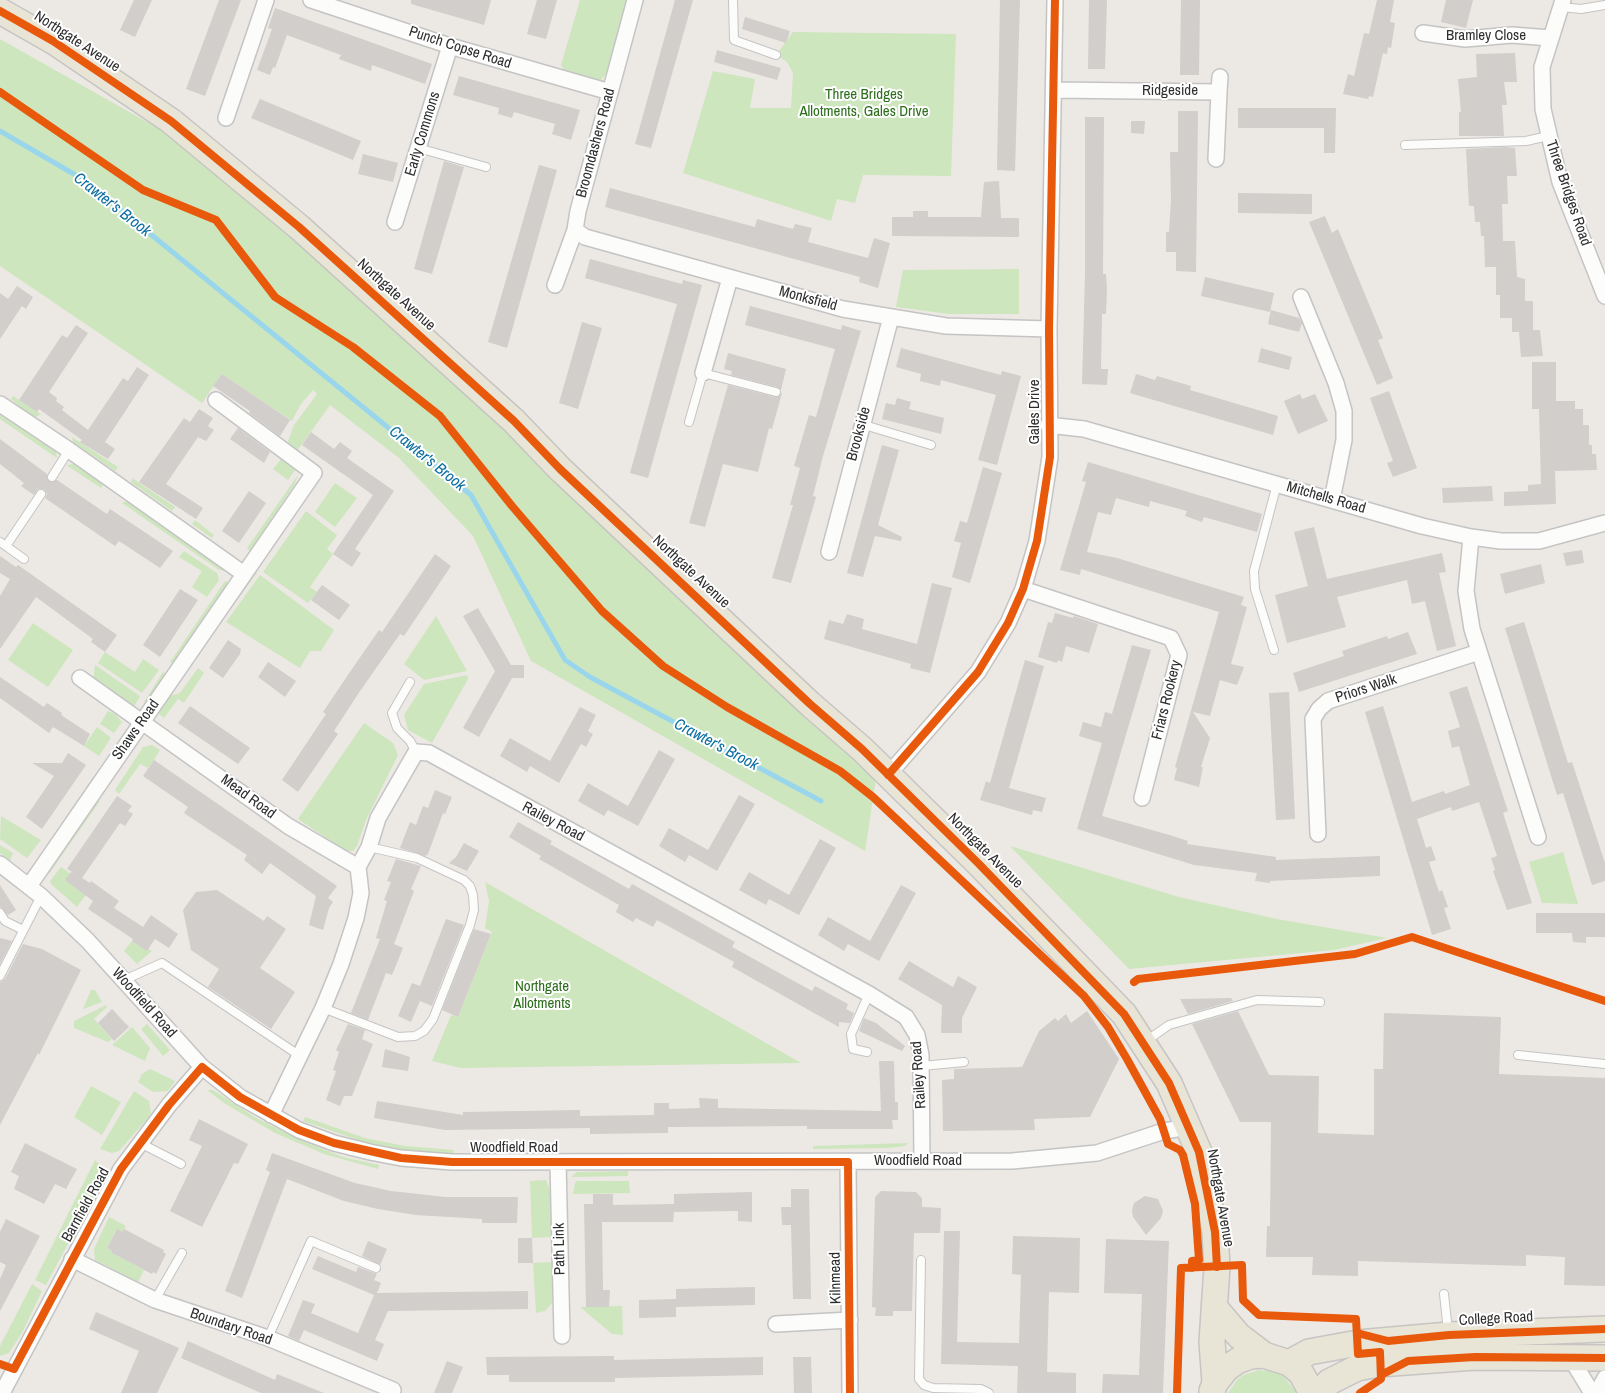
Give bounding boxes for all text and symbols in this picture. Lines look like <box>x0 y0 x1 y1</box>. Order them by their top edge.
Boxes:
street label: Northgate Avenue <box>31 8 123 76</box>
street label: Punch Copse Road <box>406 23 514 73</box>
street label: Bramley Close <box>1446 27 1526 45</box>
street label: Ridgeside <box>1142 82 1198 100</box>
street label: Broomdashers Road <box>573 86 619 200</box>
park label: Three Bridges Allotments, Gales Drive <box>799 86 929 121</box>
street label: Early Commons <box>402 90 444 178</box>
street label: Three Bridges Road <box>1541 138 1595 248</box>
water label: Crawter's Brook <box>69 169 155 241</box>
street label: Northgate Avenue <box>353 255 439 335</box>
street label: Monksfield <box>777 283 839 315</box>
street label: Gales Drive <box>1026 380 1044 444</box>
street label: Brookside <box>843 405 875 463</box>
water label: Crawter's Brook <box>385 422 469 496</box>
street label: Mitchells Road <box>1284 478 1368 518</box>
street label: Northgate Avenue <box>649 532 733 612</box>
street label: Friars Rookery <box>1148 658 1186 742</box>
street label: Priors Walk <box>1333 671 1399 707</box>
street label: Shaws Road <box>109 696 163 764</box>
water label: Crawter's Brook <box>670 715 762 775</box>
street label: Mead Road <box>217 771 279 823</box>
street label: Railey Road <box>519 798 587 846</box>
street label: Northgate Avenue <box>944 810 1026 892</box>
street label: Woodfield Road <box>108 964 180 1042</box>
park label: Northgate Allotments <box>513 978 571 1013</box>
street label: Railey Road <box>908 1041 930 1109</box>
street label: Woodfield Road <box>470 1139 558 1157</box>
street label: Northgate Avenue <box>1203 1148 1237 1248</box>
street label: Woodfield Road <box>874 1152 962 1170</box>
street label: Barnfield Road <box>58 1165 114 1245</box>
street label: Path Link <box>551 1223 569 1275</box>
street label: Kilnmead <box>827 1252 845 1304</box>
street label: Boundary Road <box>188 1305 274 1349</box>
street label: College Road <box>1458 1308 1534 1330</box>

